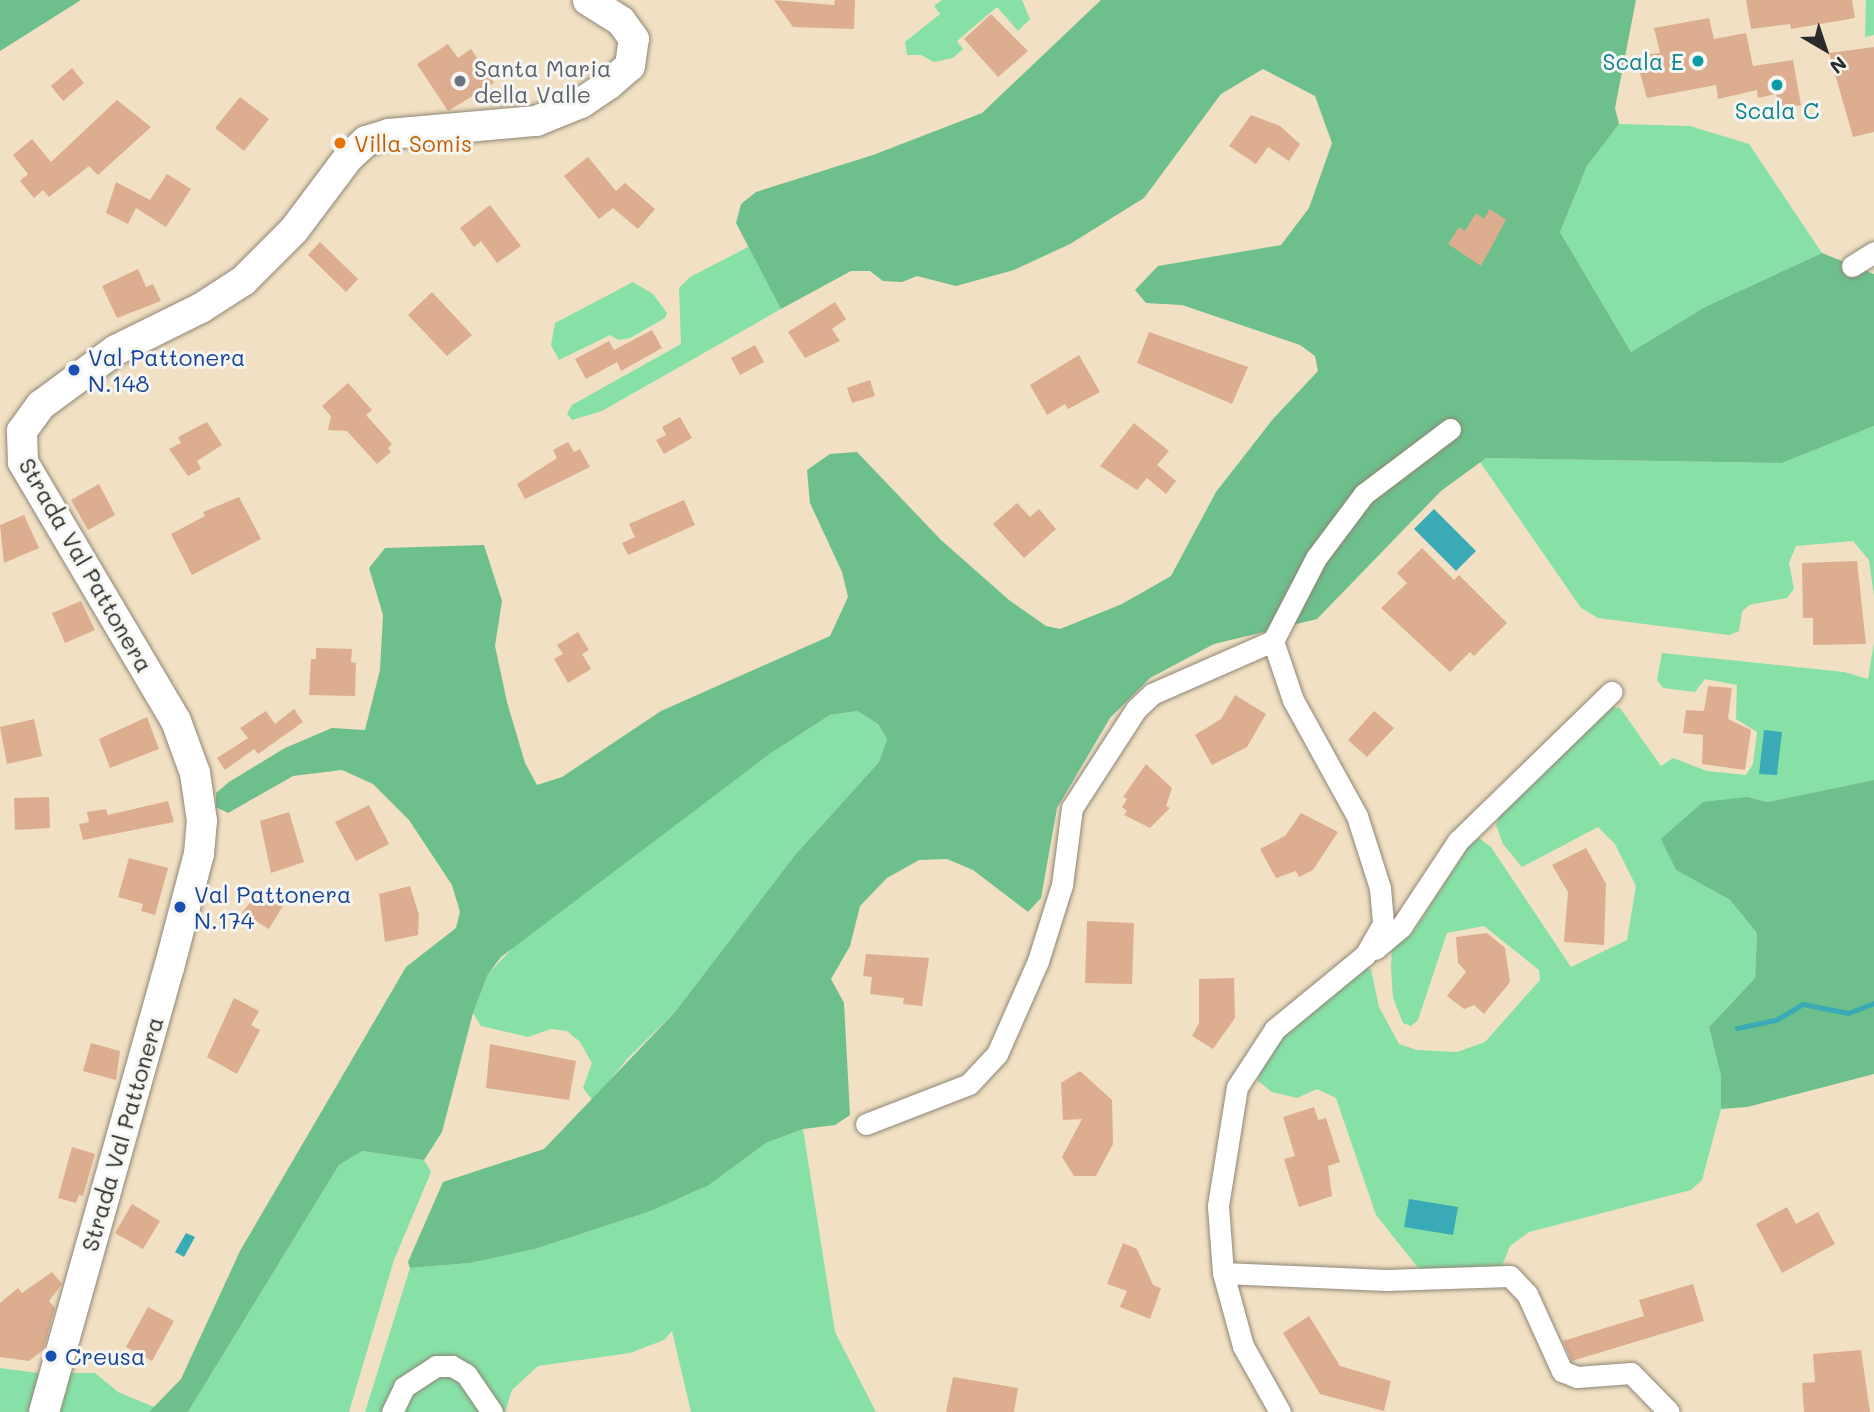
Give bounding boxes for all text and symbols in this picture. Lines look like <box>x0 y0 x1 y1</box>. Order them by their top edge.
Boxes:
north arrow <box>1790 14 1860 84</box>
place label: Scala E <box>1603 47 1684 75</box>
text: N <box>1825 51 1852 80</box>
marker: Scala E <box>1690 53 1706 69</box>
place label: Santa Maria della Valle <box>474 54 611 108</box>
marker: Santa Maria della Valle <box>452 73 468 89</box>
marker: Scala C <box>1769 77 1785 93</box>
place label: Scala C <box>1735 96 1819 124</box>
place label: Villa Somis <box>354 129 472 157</box>
marker: Villa Somis <box>332 135 348 151</box>
place label: Val Pattonera N.148 <box>88 343 245 397</box>
marker: Val Pattonera N.148 <box>66 362 82 378</box>
street label: Strada Val Pattonera <box>13 453 159 677</box>
place label: Val Pattonera N.174 <box>194 880 351 934</box>
marker: Val Pattonera N.174 <box>172 899 188 915</box>
street label: Strada Val Pattonera <box>75 1014 169 1254</box>
place label: Creusa <box>65 1342 145 1370</box>
marker: Creusa <box>43 1348 59 1364</box>

